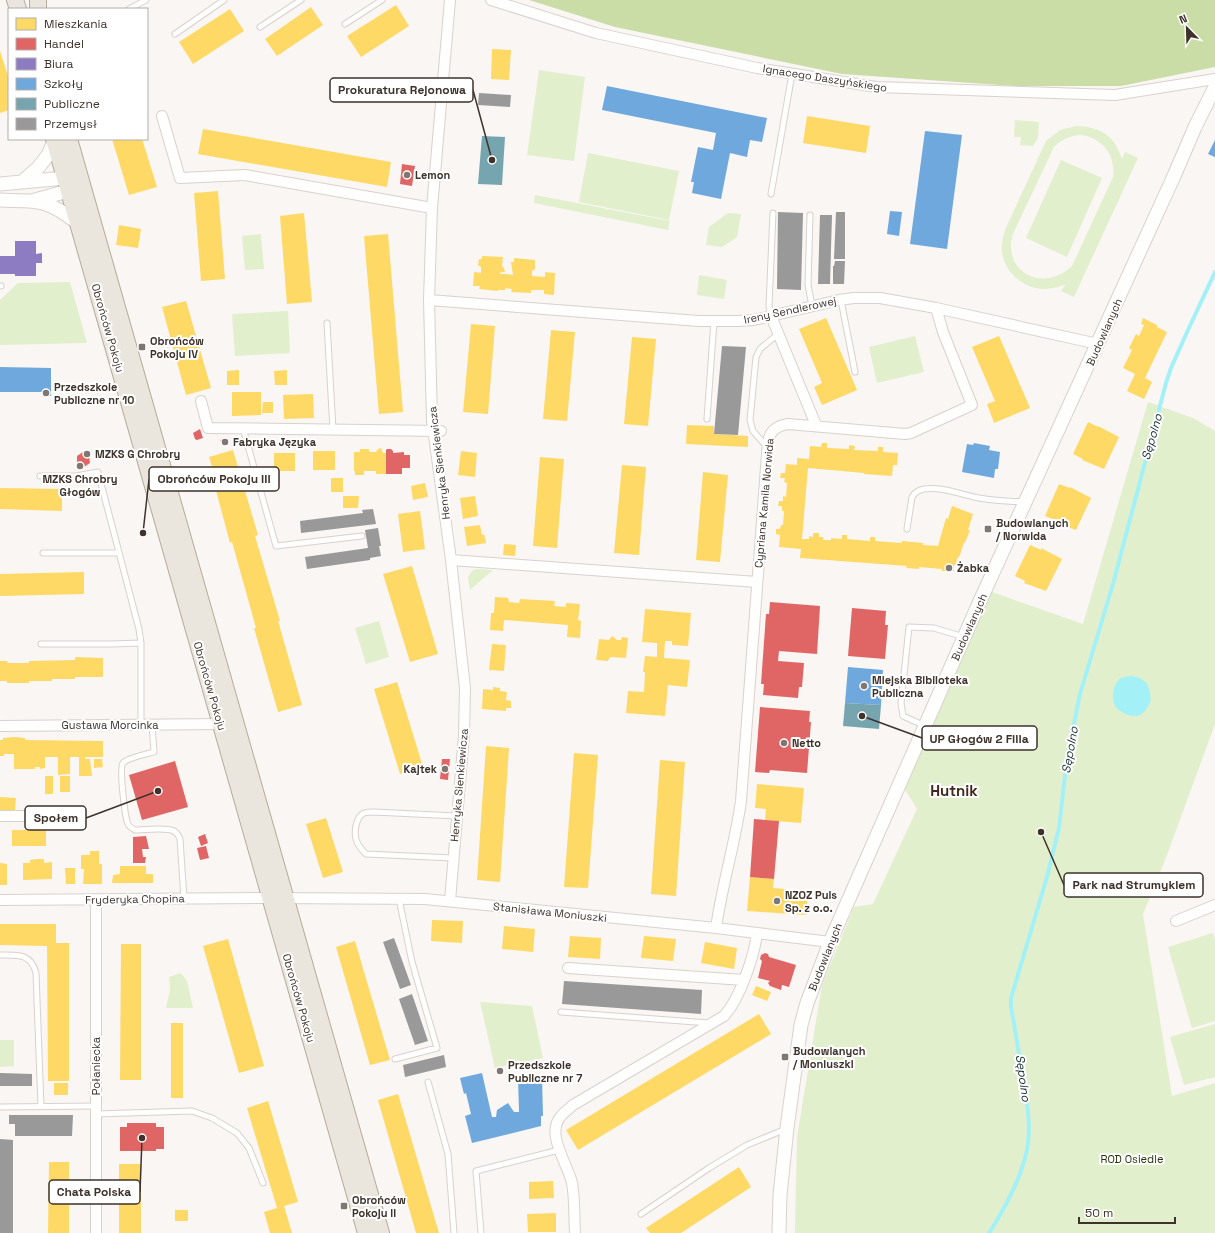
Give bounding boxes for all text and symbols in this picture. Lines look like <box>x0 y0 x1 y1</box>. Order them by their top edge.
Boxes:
legend <box>8 8 148 140</box>
north arrow <box>1167 8 1207 48</box>
text: N <box>1177 11 1189 27</box>
text: Mieszkania <box>44 16 108 32</box>
text: Handel <box>44 36 84 52</box>
text: Biura <box>44 56 74 72</box>
street label: Ignacego Daszyńskiego <box>762 61 888 95</box>
text: Szkoły <box>44 76 83 92</box>
callout: Prokuratura Rejonowa <box>330 78 473 102</box>
text: Prokuratura Rejonowa <box>338 82 466 98</box>
text: Publiczne <box>44 96 100 112</box>
text: Przemysł <box>44 116 98 132</box>
place label: Lemon <box>415 168 450 182</box>
marker: Lemon <box>402 170 412 180</box>
street label: Obrońców Pokoju <box>89 282 127 374</box>
street label: Ireny Sendlerowej <box>742 293 838 327</box>
street label: Budowlanych <box>1083 296 1125 368</box>
place label: Obrońców Pokoju IV <box>150 334 204 361</box>
marker: Obrońców Pokoju IV <box>137 342 147 352</box>
place label: Przedszkole Publiczne nr 10 <box>54 380 134 407</box>
marker: Przedszkole Publiczne nr 10 <box>41 388 51 398</box>
street label: Henryka Sienkiewicza <box>425 405 453 520</box>
water label: Sępolno <box>1138 411 1166 462</box>
place label: Fabryka Języka <box>233 435 317 449</box>
marker: Fabryka Języka <box>220 437 230 447</box>
street label: Cypriana Kamila Norwida <box>751 437 777 568</box>
place label: MZKS G Chrobry <box>95 447 180 461</box>
marker: MZKS G Chrobry <box>82 449 92 459</box>
marker: MZKS Chrobry Głogów <box>75 461 85 471</box>
callout: Obrońców Pokoju III <box>149 467 279 491</box>
text: Obrońców Pokoju III <box>157 471 271 487</box>
place label: MZKS Chrobry Głogów <box>42 472 118 499</box>
place label: Budowlanych / Norwida <box>995 516 1069 543</box>
marker: Budowlanych / Norwida <box>983 524 993 534</box>
place label: Żabka <box>957 561 990 575</box>
marker: Żabka <box>944 563 954 573</box>
street label: Budowlanych <box>948 591 990 663</box>
street label: Obrońców Pokoju <box>191 640 229 732</box>
place label: Miejska Biblioteka Publiczna <box>872 673 969 700</box>
marker: Miejska Biblioteka Publiczna <box>859 681 869 691</box>
street label: Gustawa Morcinka <box>61 718 159 732</box>
water label: Sępolno <box>1058 725 1082 775</box>
callout: UP Głogów 2 Filia <box>922 726 1037 750</box>
street label: Henryka Sienkiewicza <box>447 727 471 842</box>
text: UP Głogów 2 Filia <box>929 731 1029 747</box>
place label: Netto <box>792 736 821 750</box>
marker: Netto <box>779 738 789 748</box>
place label: Kajtek <box>403 762 438 776</box>
marker: Kajtek <box>440 764 450 774</box>
district label: Hutnik <box>930 781 978 800</box>
callout: Społem <box>25 806 86 830</box>
text: Społem <box>34 810 78 826</box>
callout: Park nad Strumykiem <box>1064 873 1203 897</box>
text: Park nad Strumykiem <box>1072 877 1196 893</box>
place label: NZOZ Puls Sp. z o.o. <box>785 888 837 915</box>
street label: Fryderyka Chopina <box>85 891 186 907</box>
marker: NZOZ Puls Sp. z o.o. <box>772 896 782 906</box>
street label: Stanisława Moniuszki <box>493 899 608 925</box>
street label: Budowlanych <box>805 921 845 993</box>
street label: Obrońców Pokoju <box>280 952 318 1044</box>
street label: Połaniecka <box>89 1036 103 1095</box>
place label: Budowlanych / Moniuszki <box>792 1044 866 1071</box>
marker: Budowlanych / Moniuszki <box>780 1052 790 1062</box>
water label: Sępolno <box>1012 1053 1034 1103</box>
place label: Przedszkole Publiczne nr 7 <box>508 1058 582 1085</box>
marker: Przedszkole Publiczne nr 7 <box>495 1066 505 1076</box>
park label: ROD Osiedle <box>1101 1152 1163 1166</box>
callout: Chata Polska <box>49 1180 140 1204</box>
text: Chata Polska <box>57 1184 131 1200</box>
place label: Obrońców Pokoju II <box>352 1193 406 1220</box>
scale bar <box>1079 1199 1175 1225</box>
marker: Obrońców Pokoju II <box>339 1201 349 1211</box>
text: 50 m <box>1085 1205 1113 1221</box>

